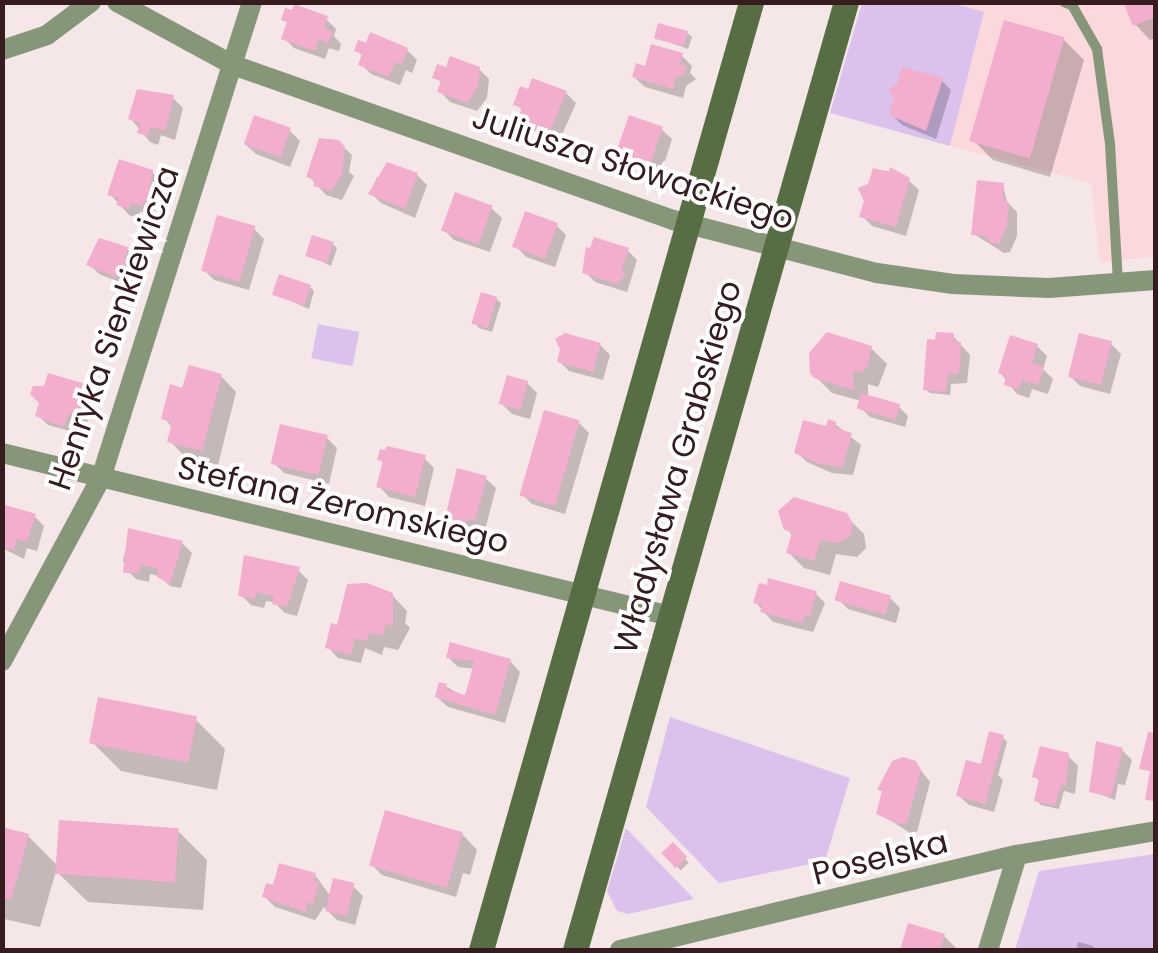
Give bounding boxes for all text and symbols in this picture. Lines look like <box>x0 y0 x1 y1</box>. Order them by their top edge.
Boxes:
street label: Juliusza Słowackiego <box>467 98 799 238</box>
street label: Henryka Sienkiewicza <box>41 161 187 495</box>
street label: Władysława Grabskiego <box>606 276 750 658</box>
street label: Stefana Żeromskiego <box>174 448 512 562</box>
street label: Poselska <box>808 823 952 893</box>

